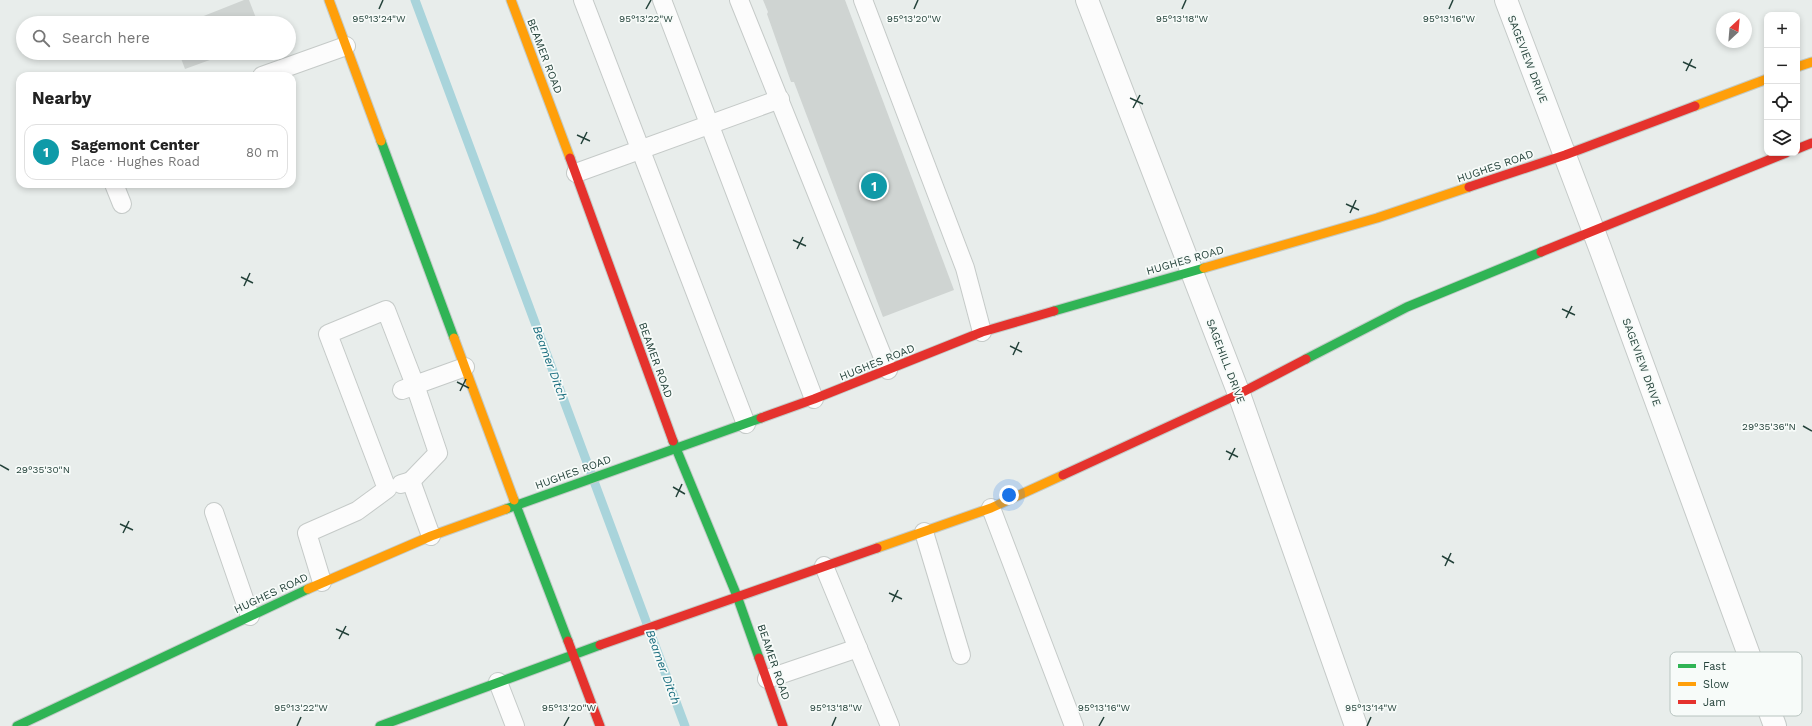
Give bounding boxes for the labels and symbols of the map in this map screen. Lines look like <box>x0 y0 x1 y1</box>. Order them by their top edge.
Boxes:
north arrow <box>1716 12 1752 48</box>
text: 95°13'24"W <box>352 13 406 24</box>
text: 95°13'22"W <box>619 13 673 24</box>
text: 95°13'20"W <box>887 13 942 24</box>
text: 95°13'18"W <box>1156 13 1209 24</box>
text: 95°13'16"W <box>1423 13 1476 24</box>
street label: SAGEVIEW DRIVE <box>1505 13 1550 105</box>
street label: BEAMER ROAD <box>524 17 565 96</box>
street label: HUGHES ROAD <box>1455 147 1535 186</box>
pin: 1 <box>861 171 887 201</box>
street label: HUGHES ROAD <box>1145 243 1226 278</box>
street label: SAGEVIEW DRIVE <box>1620 316 1664 408</box>
street label: SAGEHILL DRIVE <box>1203 317 1248 405</box>
street label: BEAMER ROAD <box>636 321 675 400</box>
water label: Beamer Ditch <box>530 324 570 402</box>
street label: HUGHES ROAD <box>838 341 917 384</box>
text: 29°35'36"N <box>1742 421 1796 432</box>
street label: HUGHES ROAD <box>533 453 613 492</box>
text: 29°35'30"N <box>16 464 70 475</box>
your location <box>999 485 1019 505</box>
street label: HUGHES ROAD <box>232 571 310 616</box>
street label: BEAMER ROAD <box>754 623 793 702</box>
water label: Beamer Ditch <box>643 628 683 706</box>
legend <box>1670 652 1802 716</box>
text: Fast <box>1703 660 1726 673</box>
text: Slow <box>1703 678 1729 691</box>
text: Jam <box>1703 696 1726 709</box>
text: 95°13'22"W <box>274 702 328 713</box>
text: 95°13'20"W <box>542 702 597 713</box>
text: 95°13'18"W <box>810 702 863 713</box>
text: 95°13'16"W <box>1078 702 1131 713</box>
text: 95°13'14"W <box>1345 702 1397 713</box>

